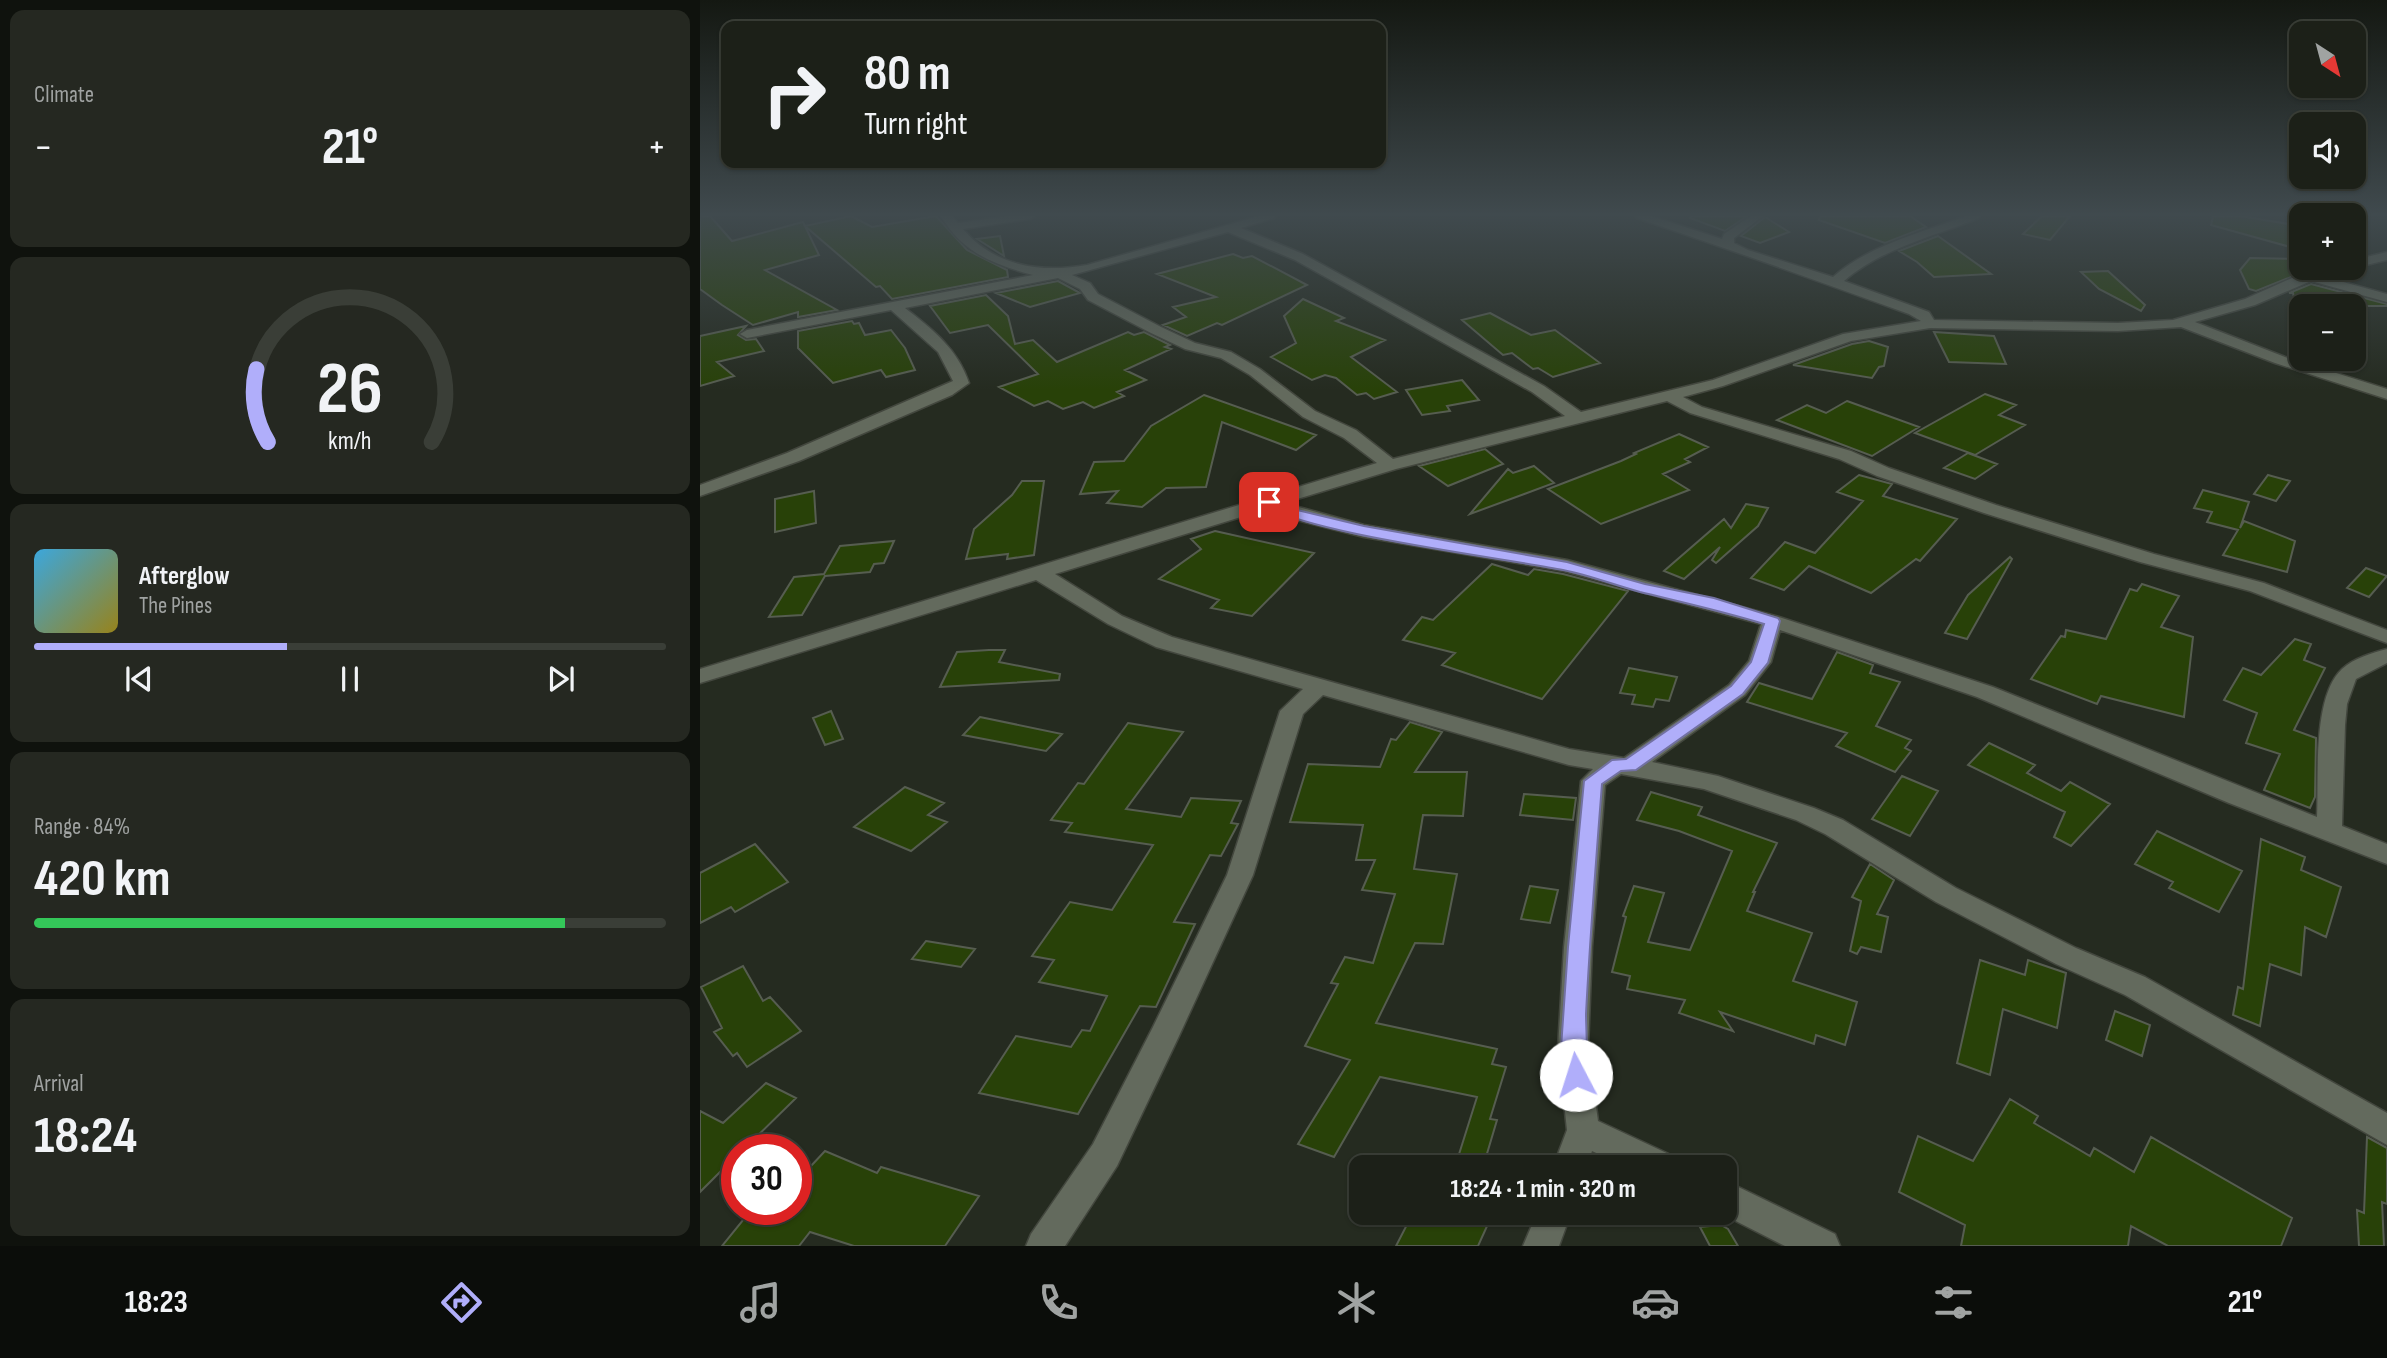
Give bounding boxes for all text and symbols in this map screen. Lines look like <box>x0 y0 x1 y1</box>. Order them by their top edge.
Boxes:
north arrow <box>2289 21 2366 98</box>
map controls <box>2289 21 2366 371</box>
text: 80 m <box>864 45 951 104</box>
icon: right <box>749 49 840 140</box>
text: Climate <box>34 81 94 109</box>
text: Turn right <box>864 105 968 144</box>
button: sound <box>2289 112 2366 189</box>
text: 21° <box>322 116 378 179</box>
text: − <box>34 125 53 170</box>
text: + <box>647 125 666 170</box>
button: + <box>2289 203 2366 280</box>
button: − <box>2289 294 2366 371</box>
text: 26 <box>317 346 383 434</box>
text: km/h <box>328 426 372 457</box>
pin <box>1239 472 1299 532</box>
icon: arrive <box>1250 483 1288 521</box>
text: Afterglow <box>139 561 230 592</box>
text: The Pines <box>139 592 212 620</box>
icon: previous <box>120 660 158 698</box>
icon: pause <box>331 660 369 698</box>
icon: next <box>542 660 580 698</box>
text: Range · 84% <box>34 813 130 841</box>
text: 420 km <box>34 848 170 911</box>
position arrow <box>1539 1038 1613 1112</box>
text: Arrival <box>34 1070 83 1098</box>
text: 18:24 <box>34 1105 137 1168</box>
speed limit sign: 30 <box>721 1134 812 1225</box>
text: 18:24 · 1 min · 320 m <box>1450 1174 1636 1205</box>
icon: directions <box>437 1278 486 1327</box>
icon: music <box>736 1278 785 1327</box>
icon: phone <box>1034 1278 1083 1327</box>
icon: climate <box>1332 1278 1381 1327</box>
icon: car <box>1631 1278 1680 1327</box>
icon: filters <box>1929 1278 1978 1327</box>
text: 18:23 <box>125 1283 188 1322</box>
text: 21° <box>2228 1283 2262 1322</box>

